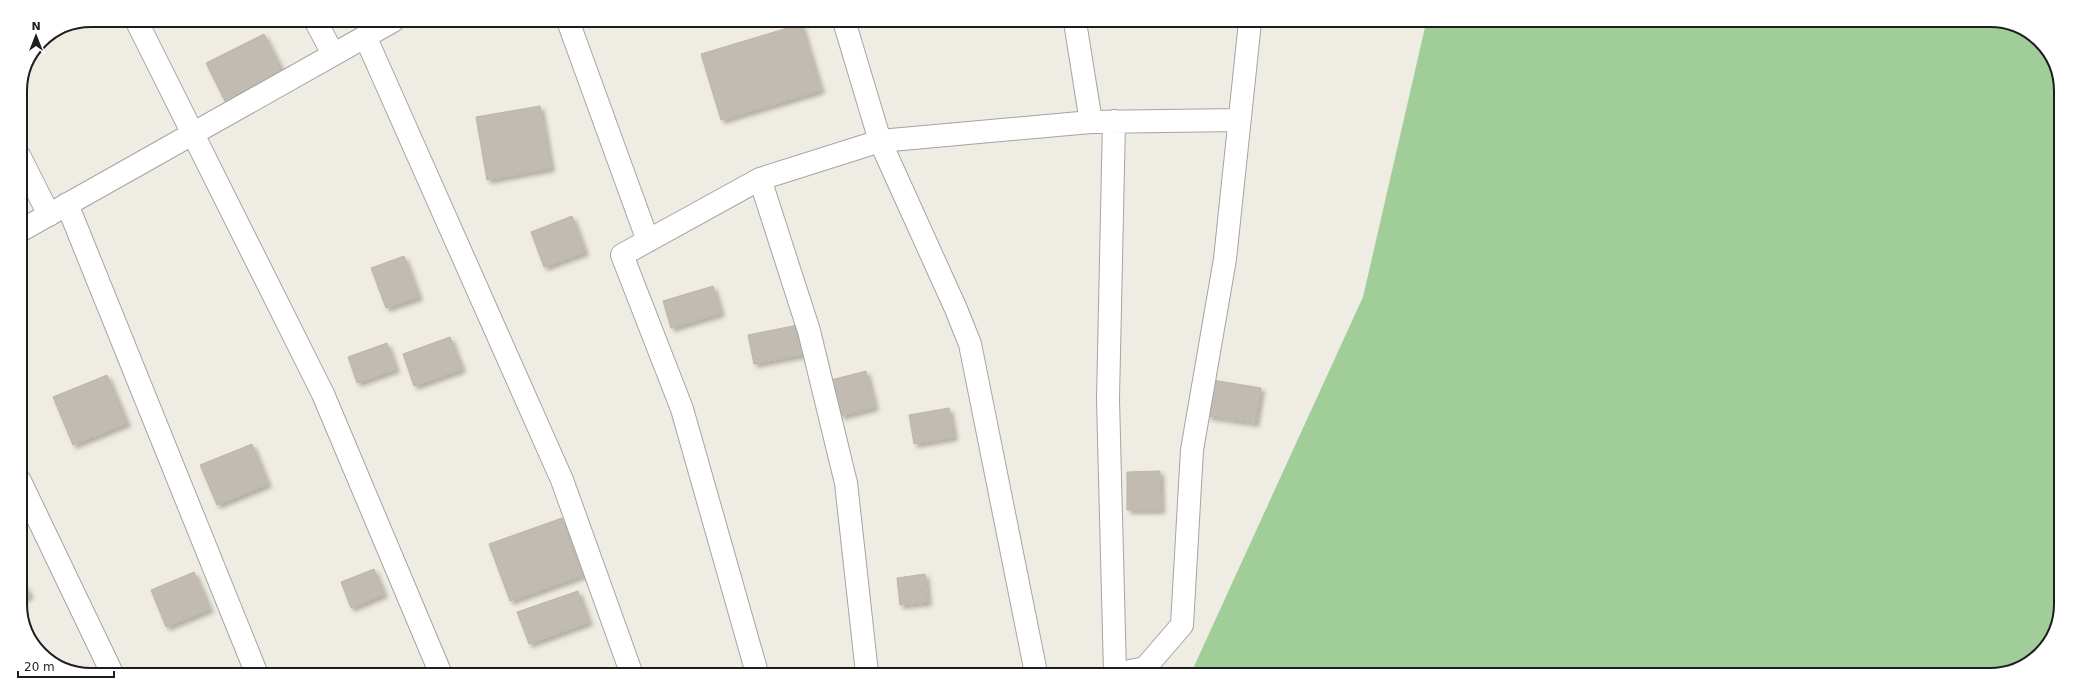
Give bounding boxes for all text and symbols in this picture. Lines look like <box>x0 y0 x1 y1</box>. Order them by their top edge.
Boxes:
north arrow <box>16 16 56 56</box>
text: N <box>31 20 41 33</box>
scale bar <box>18 653 114 679</box>
text: 20 m <box>24 660 55 674</box>

